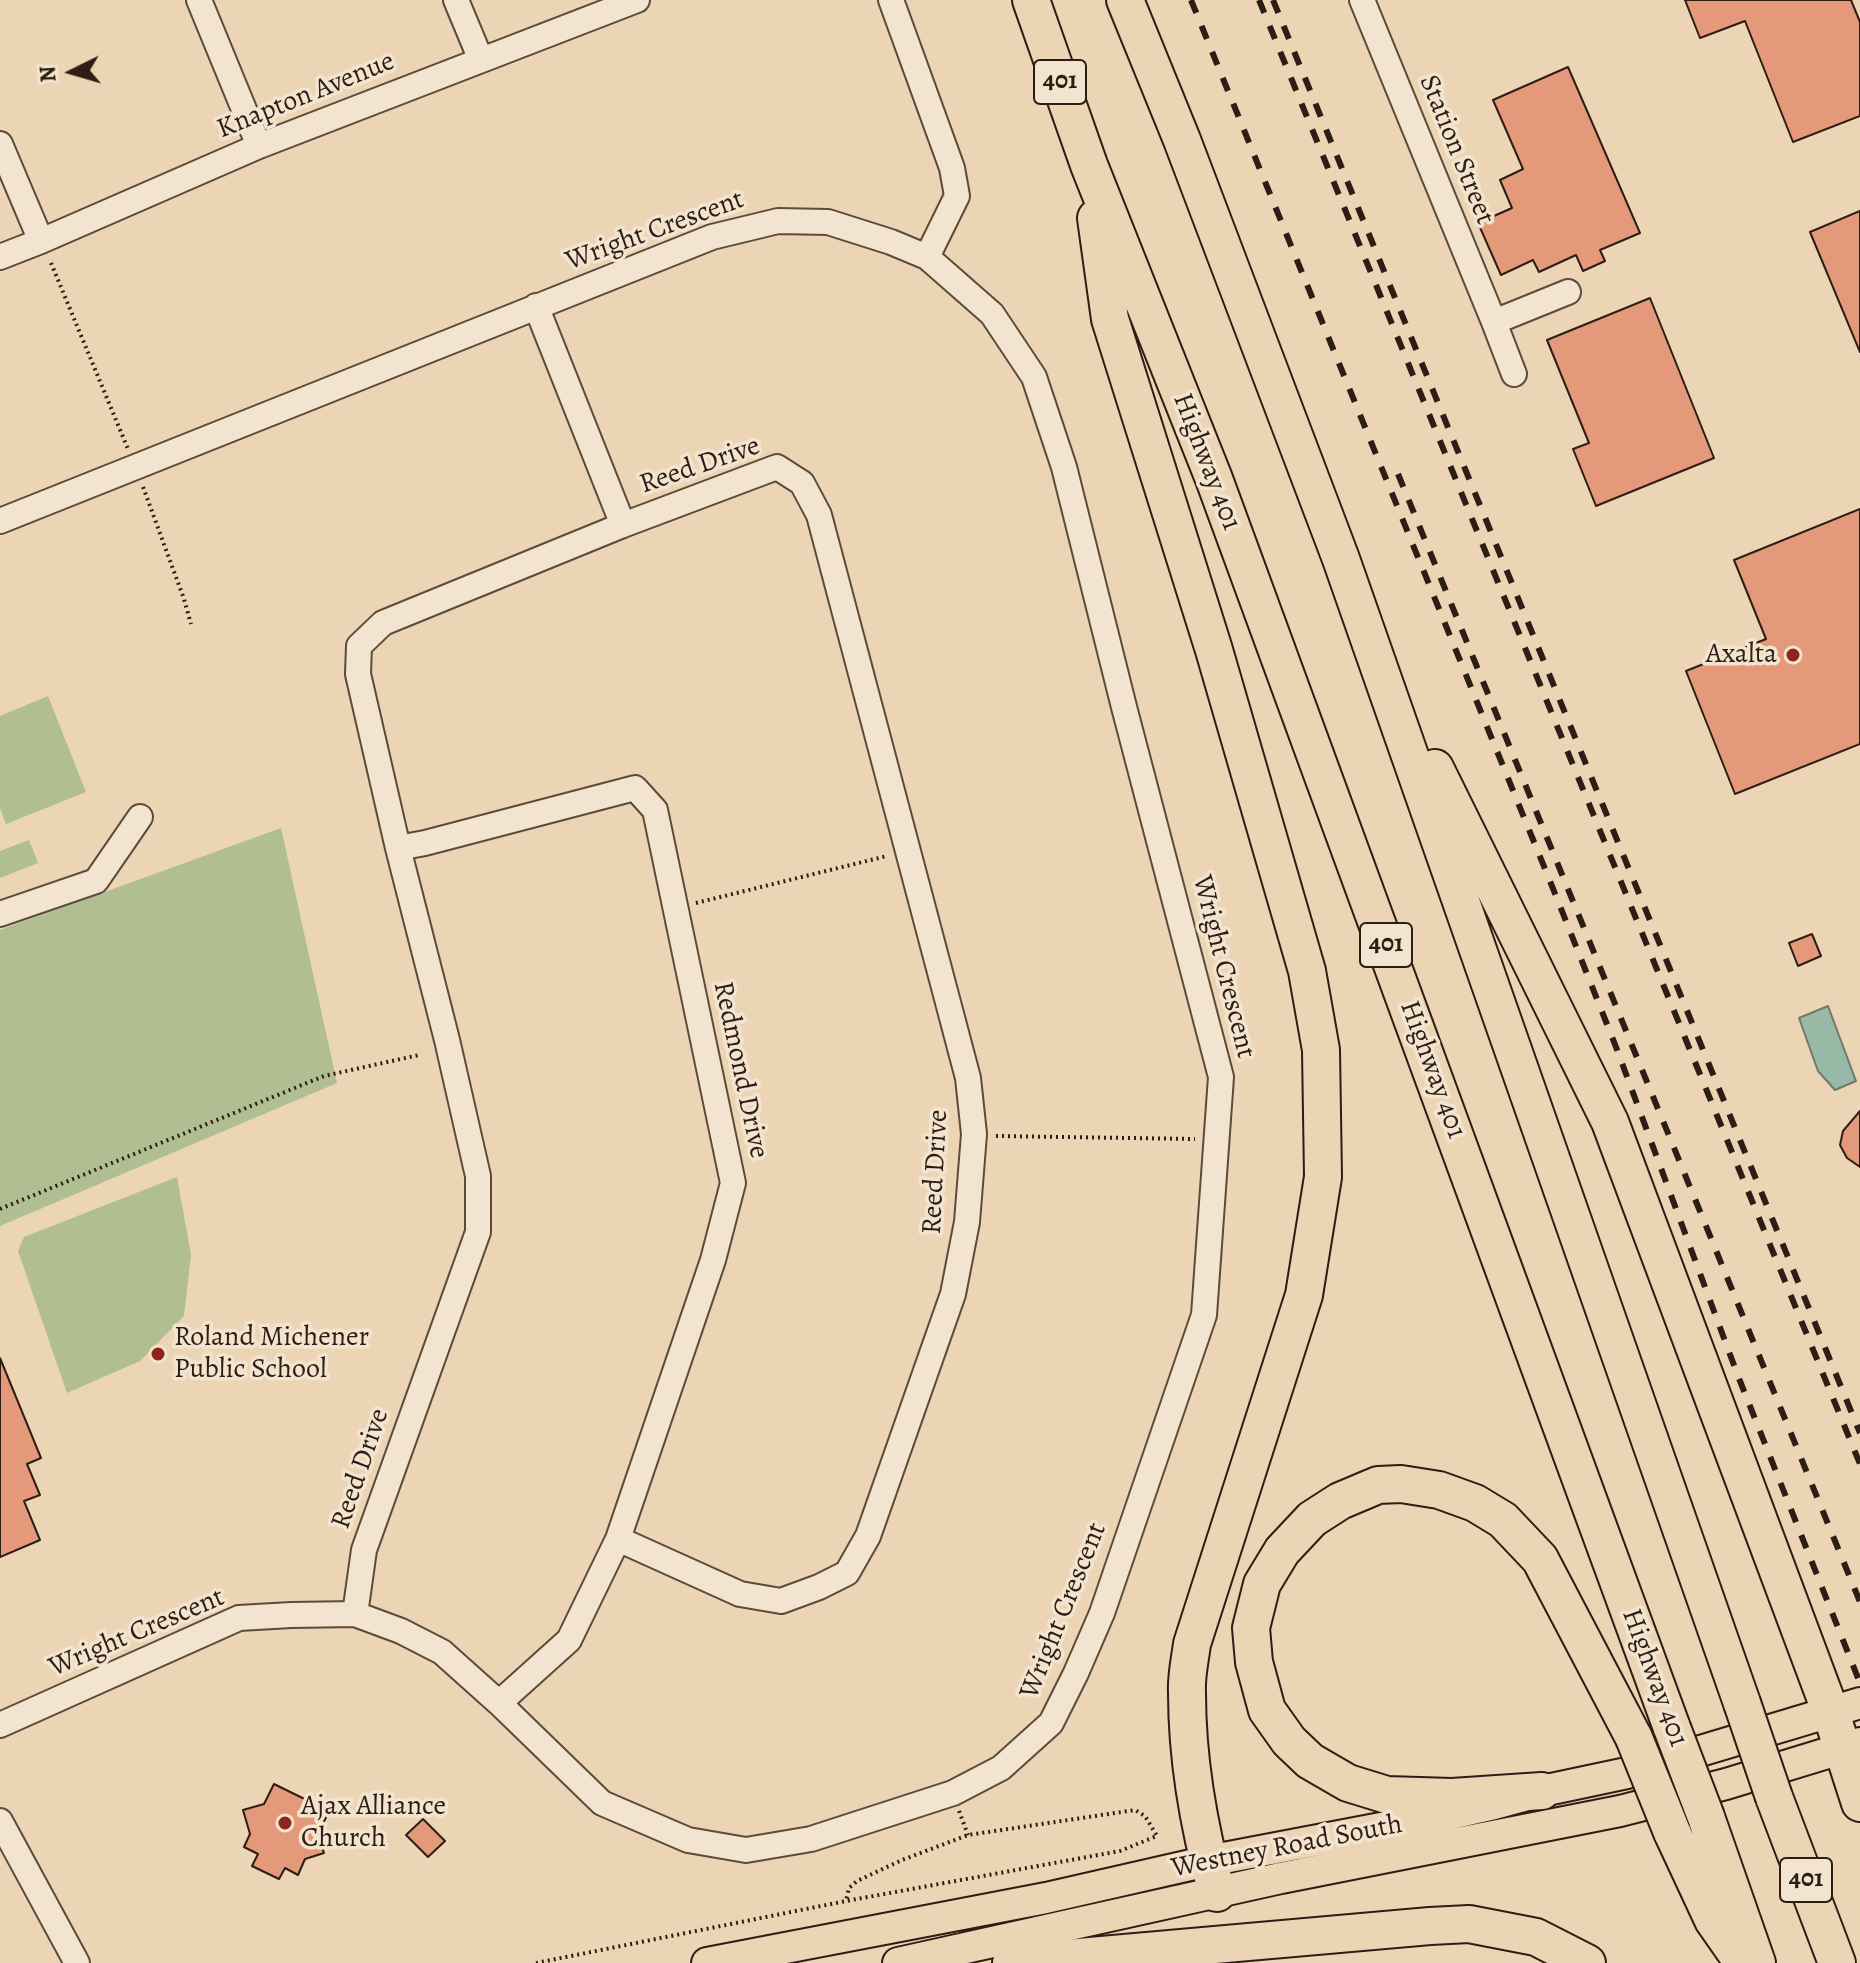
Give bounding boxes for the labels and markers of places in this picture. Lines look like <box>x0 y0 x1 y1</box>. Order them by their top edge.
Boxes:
place label: Axalta <box>1706 638 1777 672</box>
marker: Axalta <box>1784 646 1802 664</box>
place label: Roland Michener Public School <box>174 1321 369 1387</box>
marker: Roland Michener Public School <box>149 1345 167 1363</box>
place label: Ajax Alliance Church <box>301 1790 446 1856</box>
marker: Ajax Alliance Church <box>276 1814 294 1832</box>

